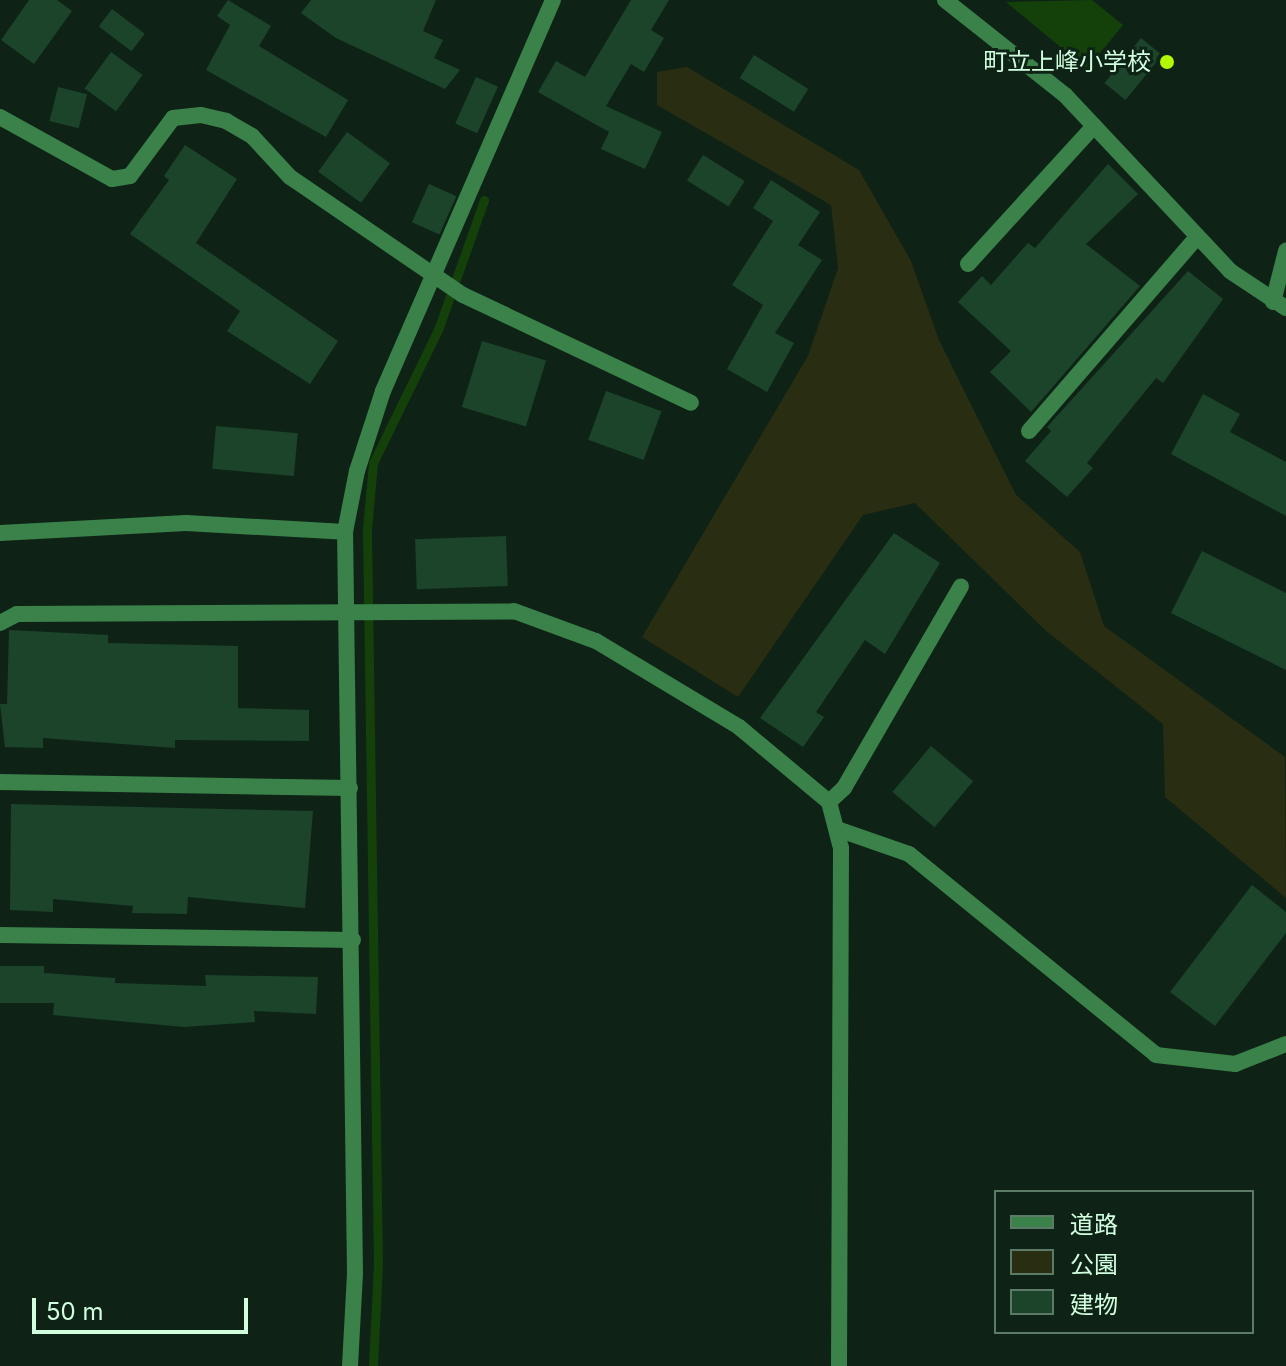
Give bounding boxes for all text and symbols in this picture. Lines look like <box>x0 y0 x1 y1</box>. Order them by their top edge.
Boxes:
place label: 町立上峰小学校 <box>983 48 1151 76</box>
marker: 町立上峰小学校 <box>1158 53 1176 71</box>
legend <box>994 1190 1254 1334</box>
text: 道路 <box>1070 1210 1118 1239</box>
text: 公園 <box>1070 1250 1118 1279</box>
scale bar <box>36 1282 252 1332</box>
text: 建物 <box>1070 1290 1118 1319</box>
text: 50 m <box>46 1297 104 1326</box>

